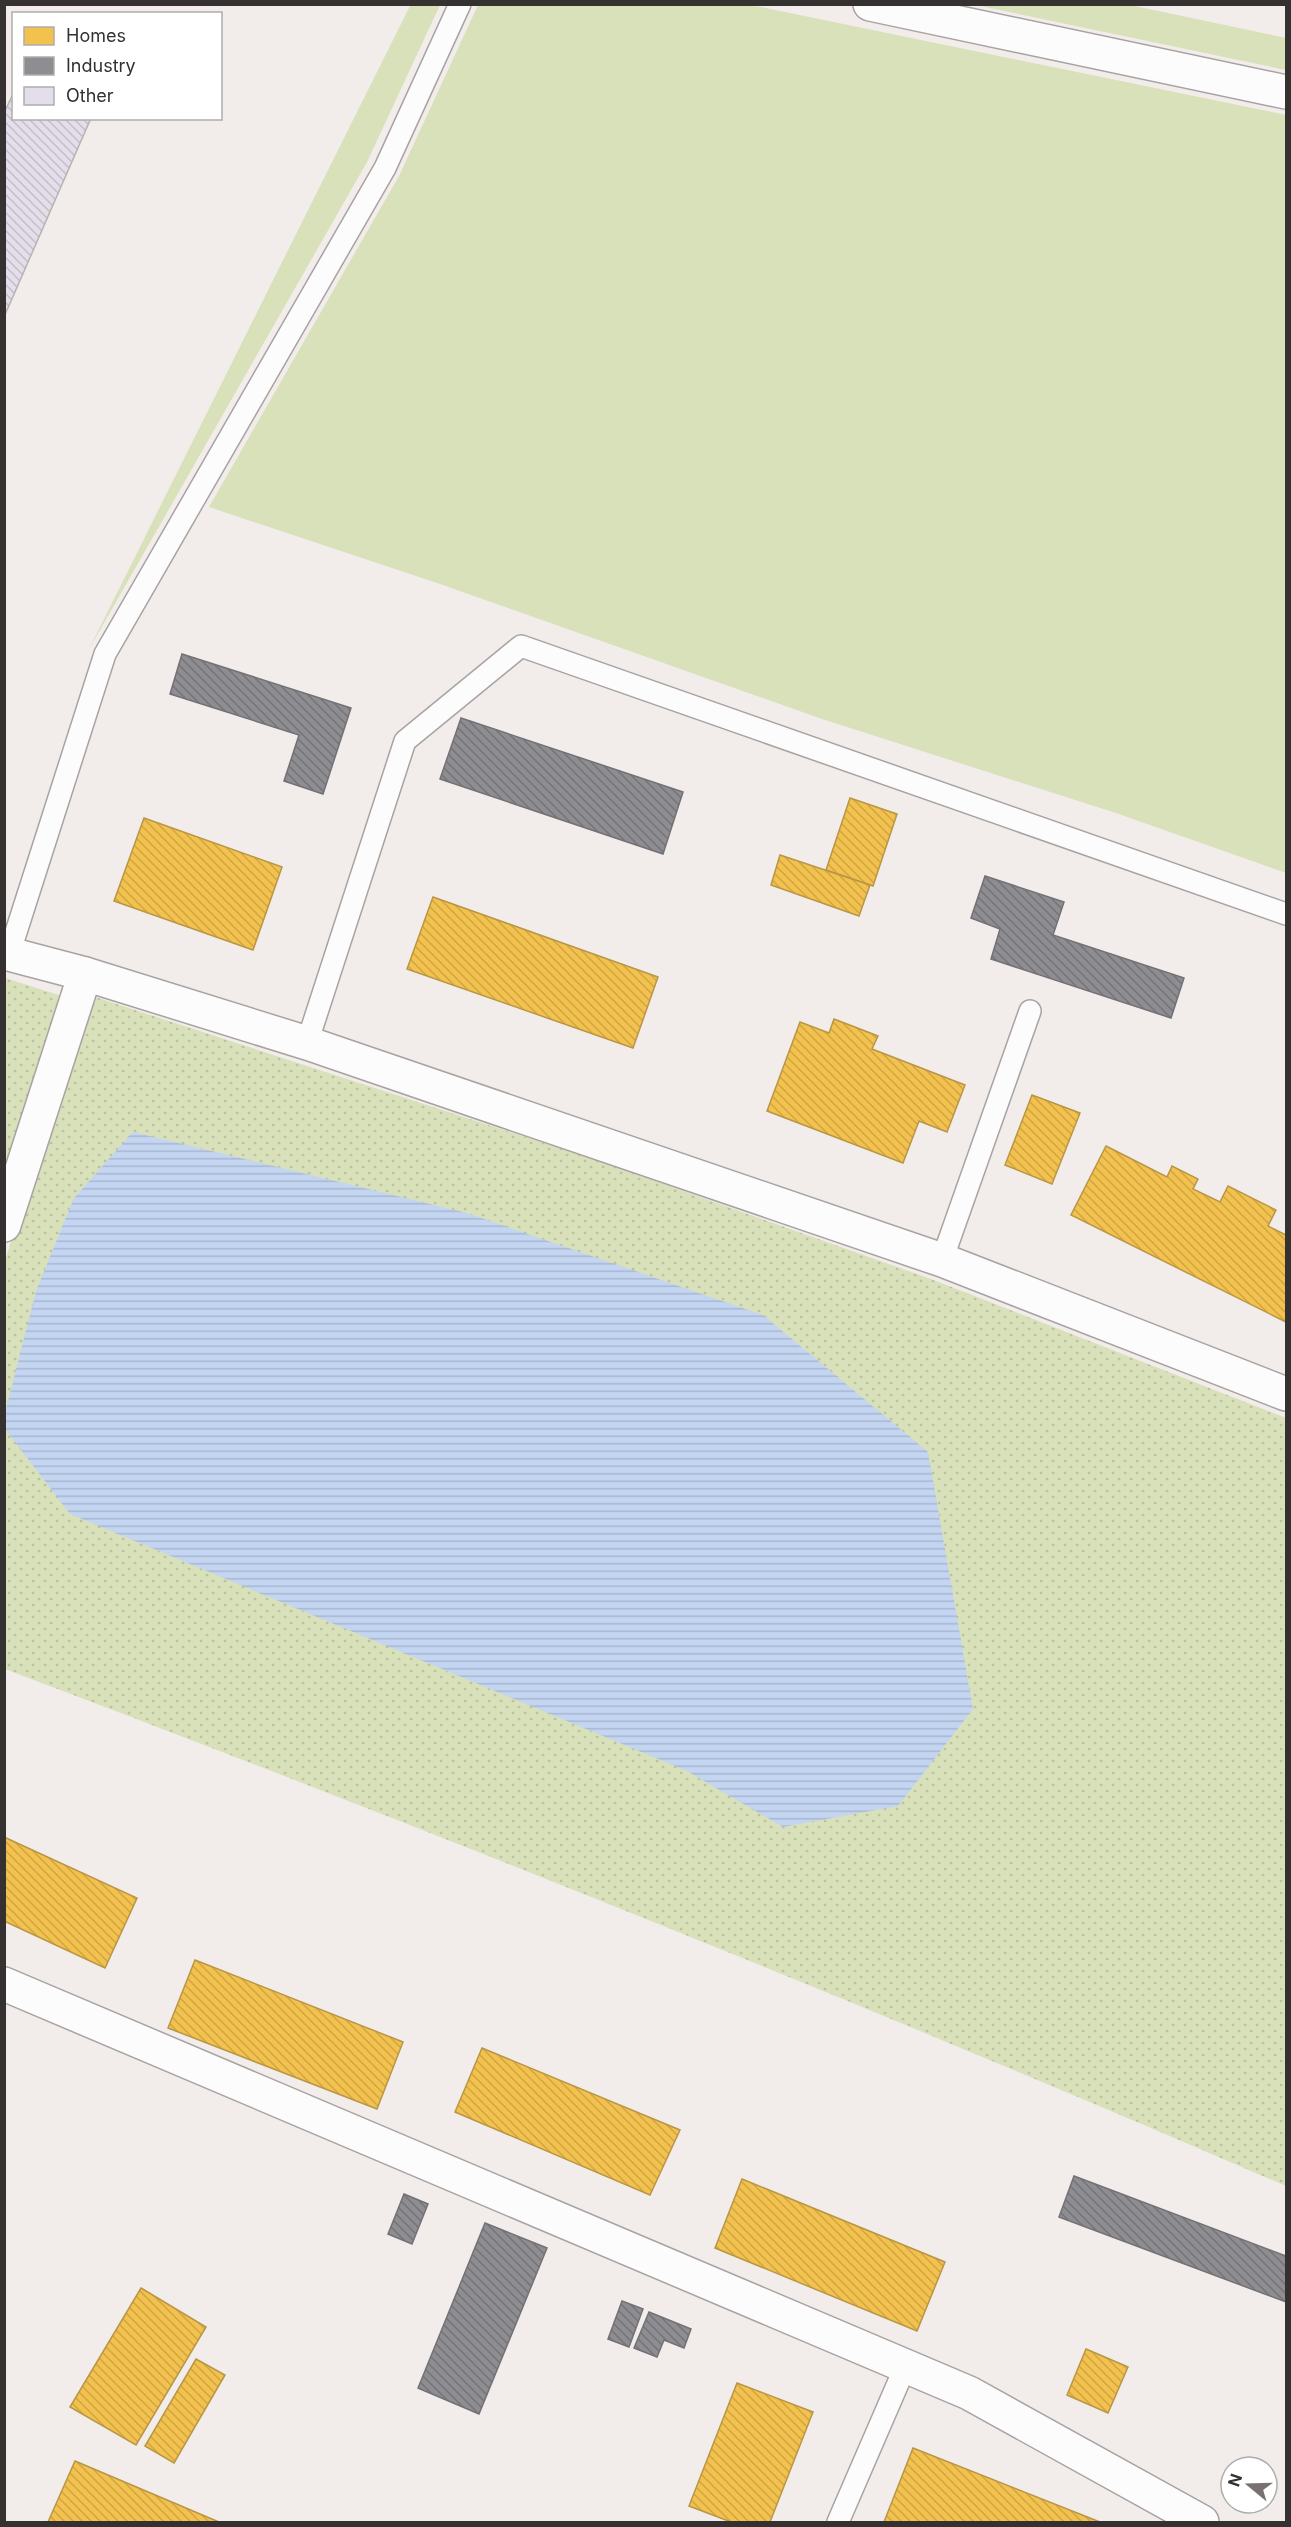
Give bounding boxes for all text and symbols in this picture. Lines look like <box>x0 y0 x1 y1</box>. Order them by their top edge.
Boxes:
legend <box>12 12 222 120</box>
text: Homes <box>66 25 126 46</box>
text: Industry <box>66 55 136 76</box>
text: Other <box>66 85 114 106</box>
north arrow <box>1219 2455 1279 2515</box>
text: N <box>1223 2471 1246 2489</box>

